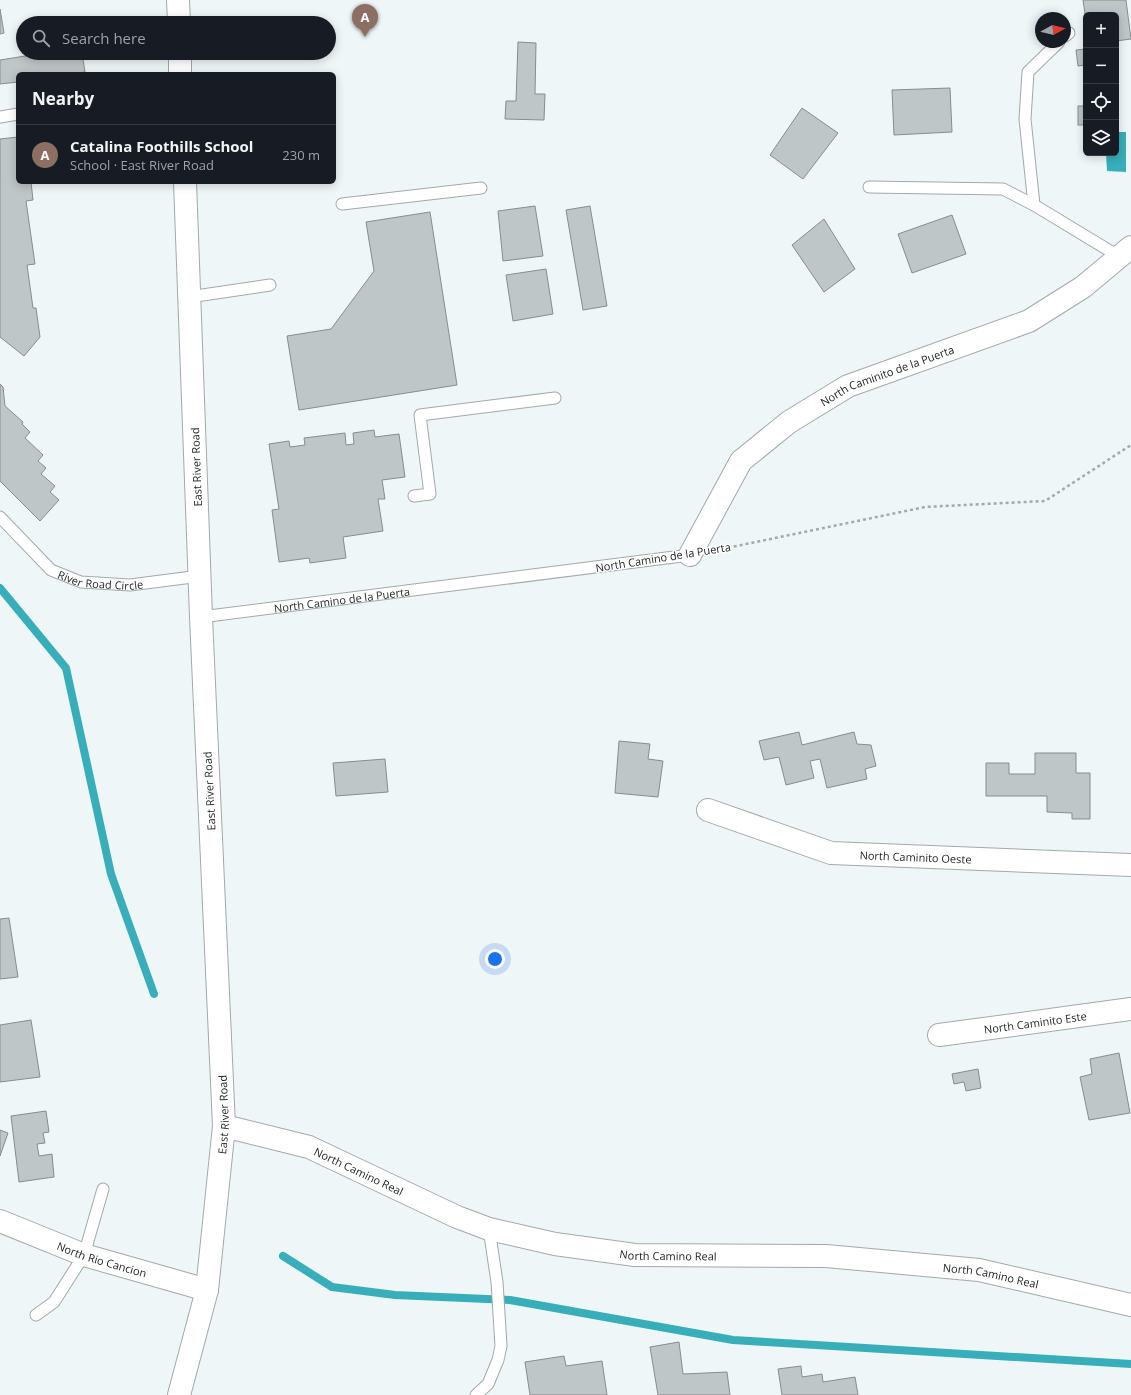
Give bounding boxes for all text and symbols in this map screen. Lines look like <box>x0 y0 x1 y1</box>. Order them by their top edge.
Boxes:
pin: A <box>352 4 378 37</box>
north arrow <box>1035 12 1071 48</box>
map controls <box>1083 12 1119 156</box>
button: + <box>1083 12 1119 48</box>
search box <box>16 16 336 60</box>
icon: search <box>30 27 52 49</box>
text: Search here <box>62 28 146 48</box>
button: − <box>1083 48 1119 84</box>
button: locate <box>1083 84 1119 120</box>
text: Nearby <box>32 87 94 110</box>
button: layers <box>1083 120 1119 156</box>
text: Catalina Foothills School <box>70 136 253 156</box>
text: A <box>41 146 49 164</box>
text: 230 m <box>282 146 320 164</box>
text: School · East River Road <box>70 156 214 174</box>
street label: North Caminito de la Puerta <box>817 341 956 409</box>
street label: East River Road <box>187 427 205 507</box>
street label: North Camino de la Puerta <box>594 539 732 575</box>
street label: River Road Circle <box>56 566 144 593</box>
street label: North Camino de la Puerta <box>273 583 411 615</box>
street label: East River Road <box>199 751 219 831</box>
street label: North Caminito Oeste <box>859 847 972 866</box>
your location <box>485 949 505 969</box>
street label: North Caminito Este <box>983 1008 1087 1036</box>
street label: East River Road <box>214 1075 232 1155</box>
street label: North Camino Real <box>312 1143 406 1198</box>
street label: North Rio Cancion <box>55 1237 149 1280</box>
street label: North Camino Real <box>619 1245 717 1263</box>
street label: North Camino Real <box>942 1259 1040 1291</box>

